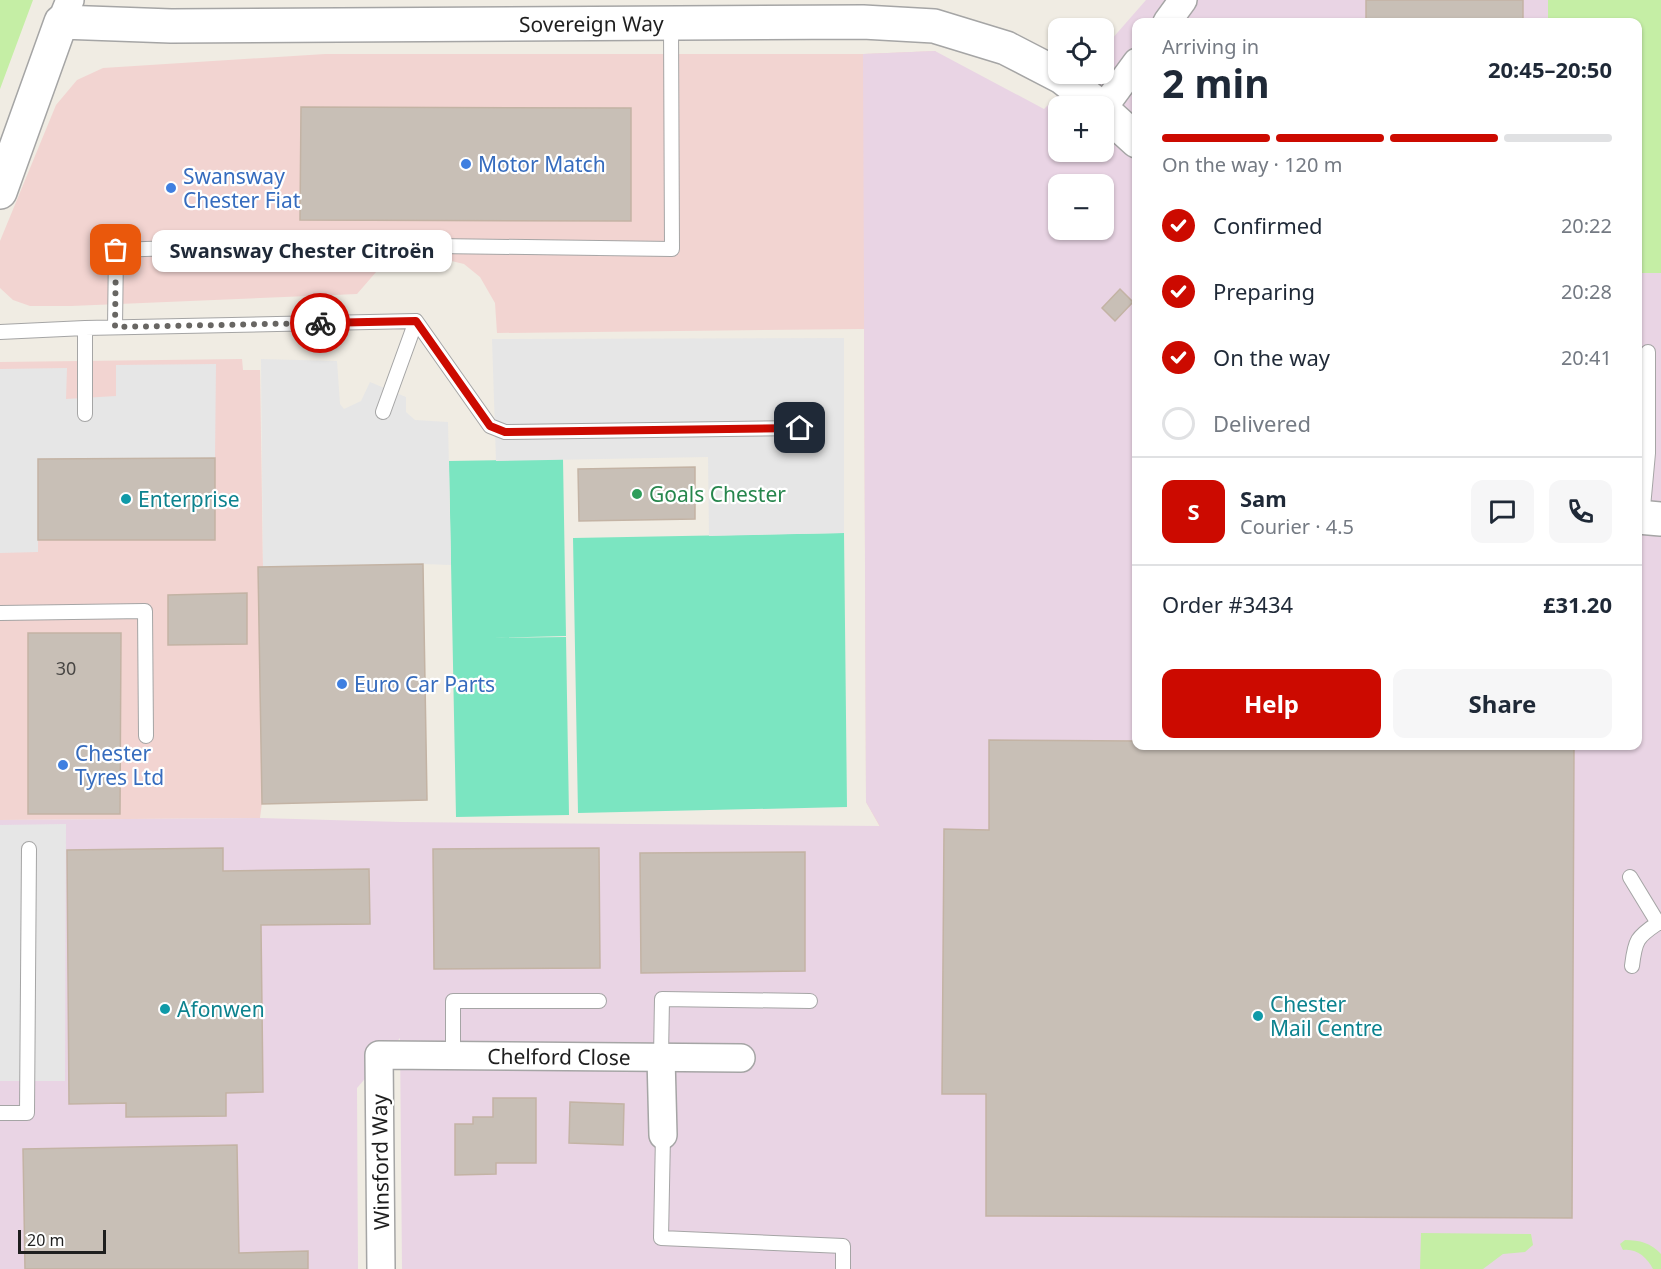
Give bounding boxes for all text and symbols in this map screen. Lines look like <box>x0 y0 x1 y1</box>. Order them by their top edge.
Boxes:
street label: Sovereign Way <box>519 9 664 38</box>
map controls <box>1048 18 1114 240</box>
button: locate <box>1048 18 1114 84</box>
text: Arriving in <box>1162 33 1259 60</box>
text: 20:45–20:50 <box>1488 54 1612 84</box>
text: 2 min <box>1162 56 1269 109</box>
button: + <box>1048 96 1114 162</box>
place label: Motor Match <box>478 150 606 178</box>
text: On the way · 120 m <box>1162 151 1342 178</box>
marker: Motor Match <box>459 157 473 171</box>
place label: Swansway Chester Fiat <box>183 162 301 214</box>
button: − <box>1048 174 1114 240</box>
marker: Swansway Chester Fiat <box>164 181 178 195</box>
icon: check <box>1162 209 1195 242</box>
text: Confirmed <box>1213 210 1323 240</box>
text: 20:22 <box>1561 212 1612 239</box>
pin <box>90 224 141 275</box>
callout: Swansway Chester Citroën <box>152 229 452 271</box>
icon: bag <box>99 233 132 266</box>
text: Swansway Chester Citroën <box>170 237 434 264</box>
icon: check <box>1162 275 1195 308</box>
text: Preparing <box>1213 276 1315 306</box>
text: 20:28 <box>1561 278 1612 305</box>
courier <box>290 293 350 353</box>
icon: bike <box>304 307 337 340</box>
icon: check <box>1162 341 1195 374</box>
text: On the way <box>1213 342 1330 372</box>
text: 20:41 <box>1561 344 1612 371</box>
pin <box>774 402 825 453</box>
text: Delivered <box>1213 408 1311 438</box>
icon: home <box>783 411 816 444</box>
place label: Goals Chester <box>649 480 786 508</box>
button: chat <box>1471 480 1534 543</box>
button: phone <box>1549 480 1612 543</box>
text: Sam <box>1240 483 1287 513</box>
place label: Enterprise <box>138 485 240 513</box>
marker: Goals Chester <box>630 487 644 501</box>
marker: Enterprise <box>119 492 133 506</box>
text: S <box>1187 496 1200 526</box>
text: Courier · 4.5 <box>1240 513 1354 540</box>
text: Order #3434 <box>1162 589 1293 619</box>
text: £31.20 <box>1543 589 1612 619</box>
house number: 30 <box>56 656 76 680</box>
button: Help <box>1162 669 1381 738</box>
button: Share <box>1393 669 1612 738</box>
place label: Euro Car Parts <box>354 670 495 698</box>
marker: Euro Car Parts <box>335 677 349 691</box>
place label: Chester Tyres Ltd <box>75 739 164 791</box>
marker: Chester Tyres Ltd <box>56 758 70 772</box>
place label: Chester Mail Centre <box>1270 990 1383 1042</box>
place label: Afonwen <box>177 995 265 1023</box>
marker: Afonwen <box>158 1002 172 1016</box>
marker: Chester Mail Centre <box>1251 1009 1265 1023</box>
street label: Chelford Close <box>487 1042 631 1071</box>
street label: Winsford Way <box>365 1093 395 1230</box>
scale bar <box>18 1227 106 1254</box>
text: 20 m <box>27 1229 64 1251</box>

